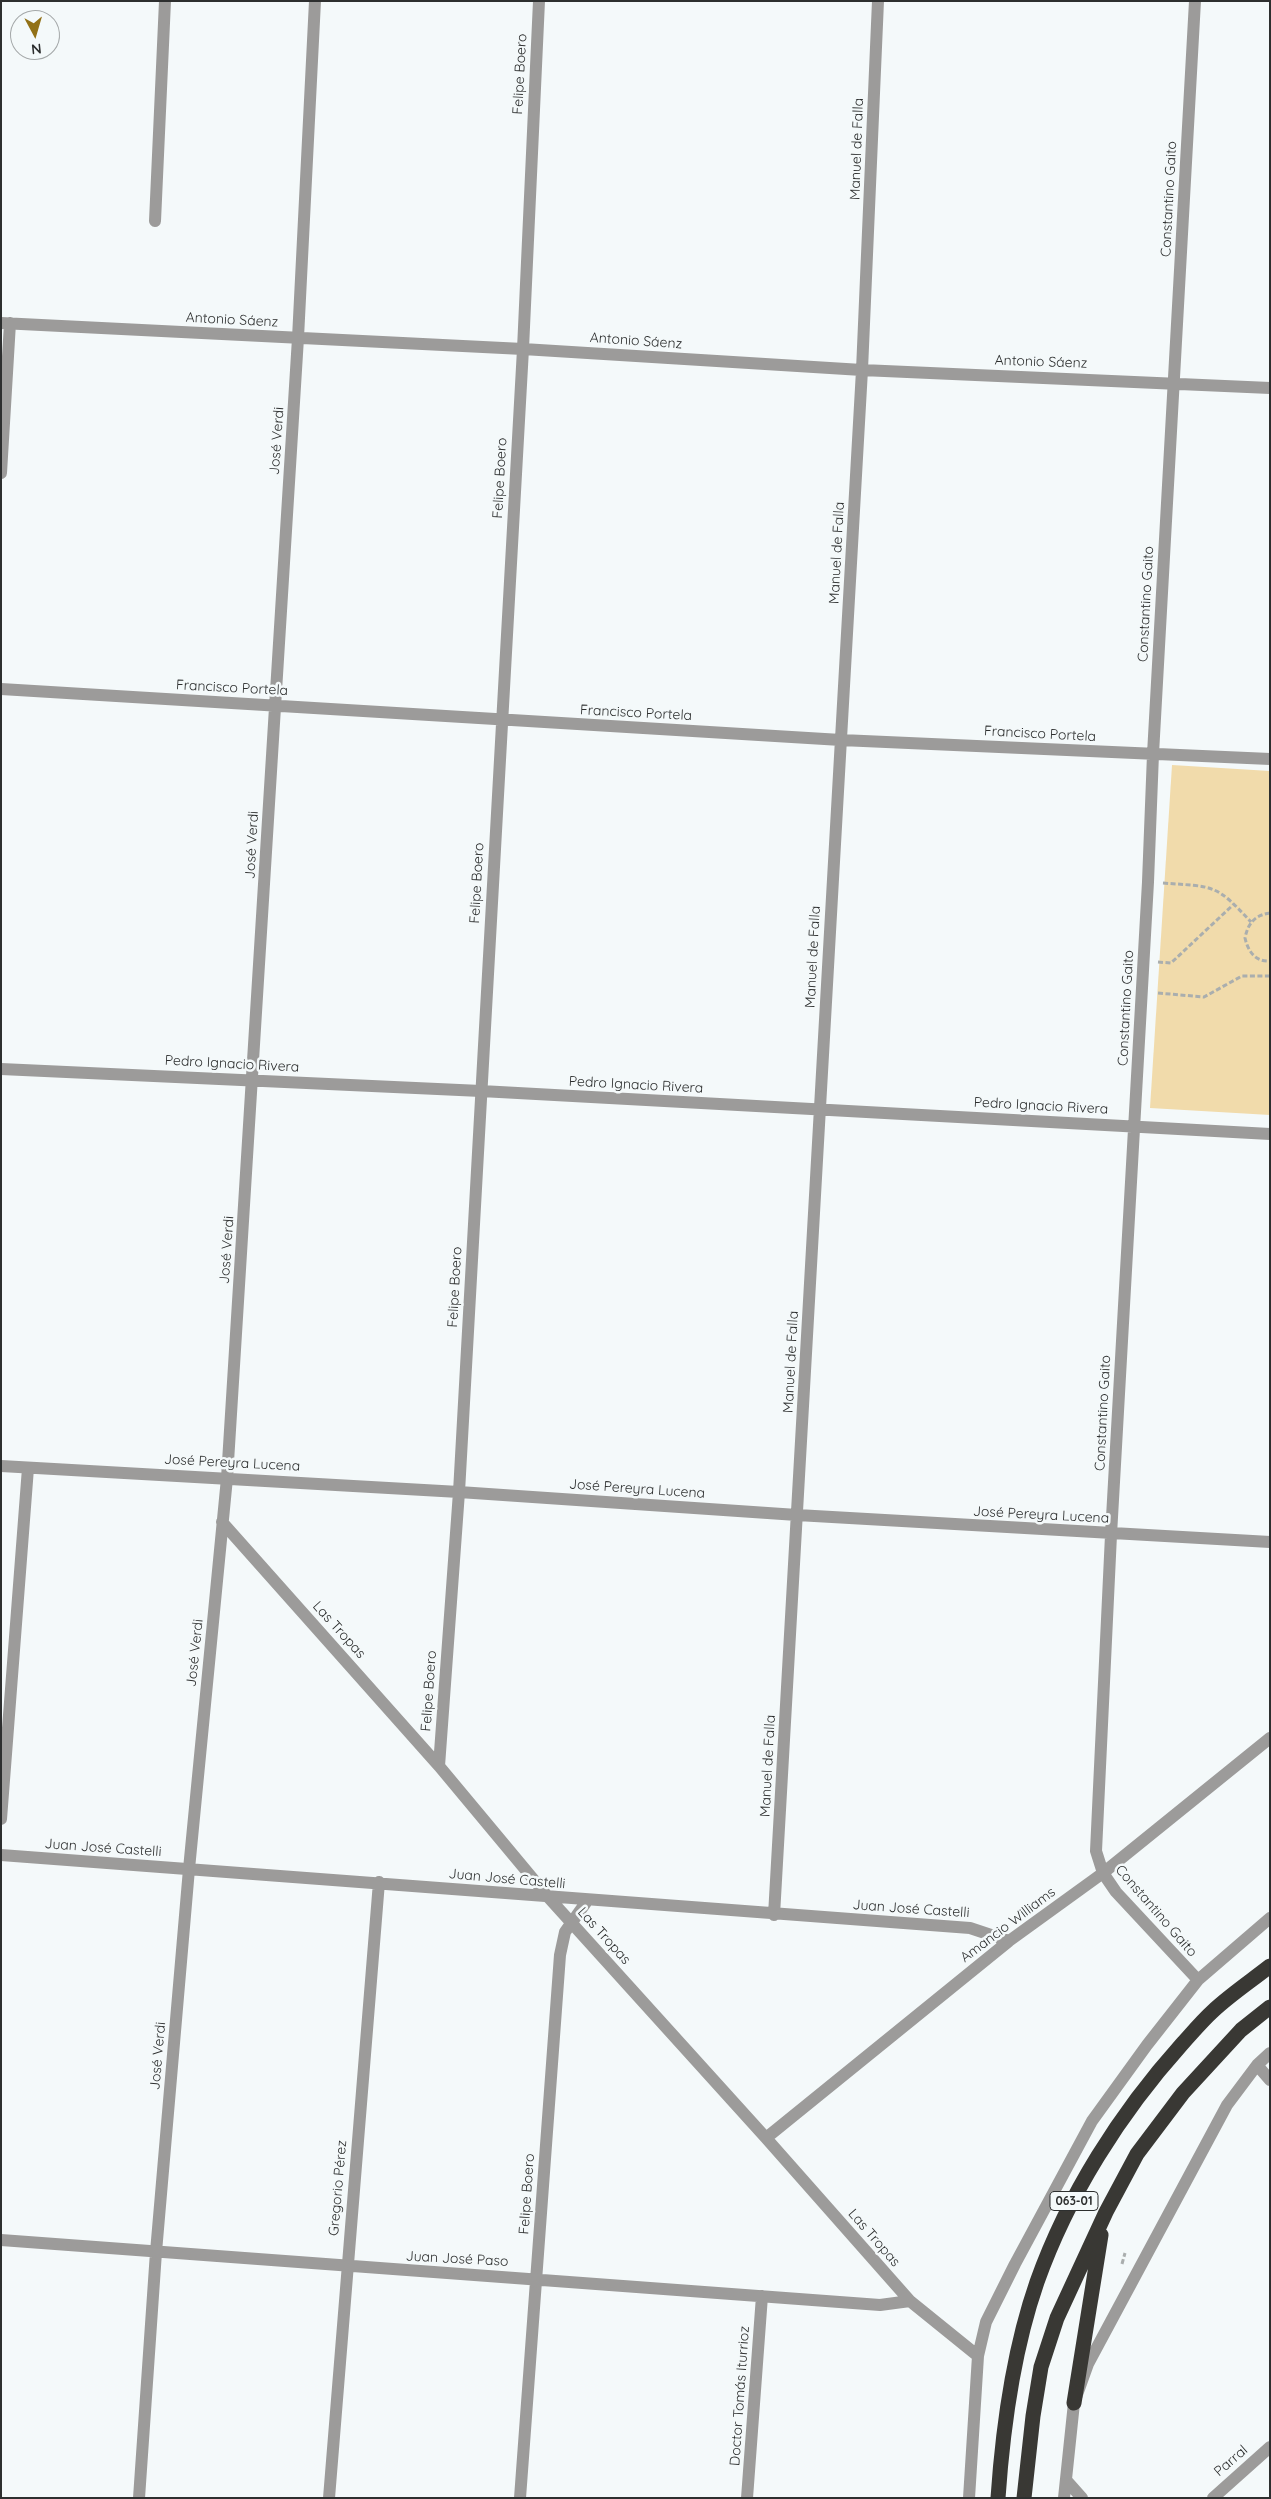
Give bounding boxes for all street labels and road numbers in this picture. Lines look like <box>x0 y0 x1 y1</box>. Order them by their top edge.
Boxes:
street label: Felipe Boero <box>509 33 531 115</box>
street label: Manuel de Falla <box>847 98 867 200</box>
street label: Constantino Gaito <box>1158 141 1180 257</box>
street label: Antonio Sáenz <box>185 309 279 331</box>
street label: Antonio Sáenz <box>589 329 683 353</box>
street label: Antonio Sáenz <box>994 352 1088 372</box>
street label: José Verdi <box>266 406 288 476</box>
street label: Felipe Boero <box>489 437 511 519</box>
street label: Manuel de Falla <box>826 501 848 605</box>
street label: Constantino Gaito <box>1135 546 1157 662</box>
street label: Francisco Portela <box>175 677 289 699</box>
street label: Francisco Portela <box>579 702 693 724</box>
street label: Francisco Portela <box>983 723 1097 745</box>
street label: José Verdi <box>242 810 262 880</box>
street label: Felipe Boero <box>466 842 488 924</box>
street label: Manuel de Falla <box>802 905 824 1009</box>
street label: Constantino Gaito <box>1115 950 1137 1066</box>
street label: Pedro Ignacio Rivera <box>164 1052 300 1076</box>
street label: Pedro Ignacio Rivera <box>568 1073 704 1097</box>
street label: Pedro Ignacio Rivera <box>973 1094 1109 1118</box>
street label: José Verdi <box>216 1215 238 1285</box>
street label: Felipe Boero <box>444 1246 466 1328</box>
street label: Manuel de Falla <box>780 1310 802 1414</box>
street label: Constantino Gaito <box>1092 1355 1114 1471</box>
street label: José Pereyra Lucena <box>163 1451 301 1475</box>
street label: José Pereyra Lucena <box>568 1476 706 1502</box>
street label: José Pereyra Lucena <box>972 1503 1110 1527</box>
street label: Las Tropas <box>309 1598 369 1662</box>
street label: José Verdi <box>183 1618 207 1688</box>
street label: Felipe Boero <box>418 1650 440 1732</box>
street label: Manuel de Falla <box>757 1714 779 1818</box>
street label: Juan José Castelli <box>44 1836 162 1860</box>
street label: Constantino Gaito <box>1112 1862 1200 1960</box>
street label: Juan José Castelli <box>448 1866 566 1892</box>
street label: Amancio Williams <box>957 1884 1059 1966</box>
street label: Juan José Castelli <box>852 1897 970 1921</box>
street label: Las Tropas <box>574 1904 634 1968</box>
street label: José Verdi <box>147 2021 169 2091</box>
street label: Gregorio Pérez <box>325 2139 351 2237</box>
street label: Felipe Boero <box>516 2153 538 2235</box>
road number: 063-01 <box>1050 2192 1098 2210</box>
street label: Las Tropas <box>844 2206 904 2270</box>
street label: Juan José Paso <box>405 2248 509 2270</box>
street label: Doctor Tomás Iturrioz <box>727 2326 753 2466</box>
street label: Parral <box>1211 2442 1251 2480</box>

